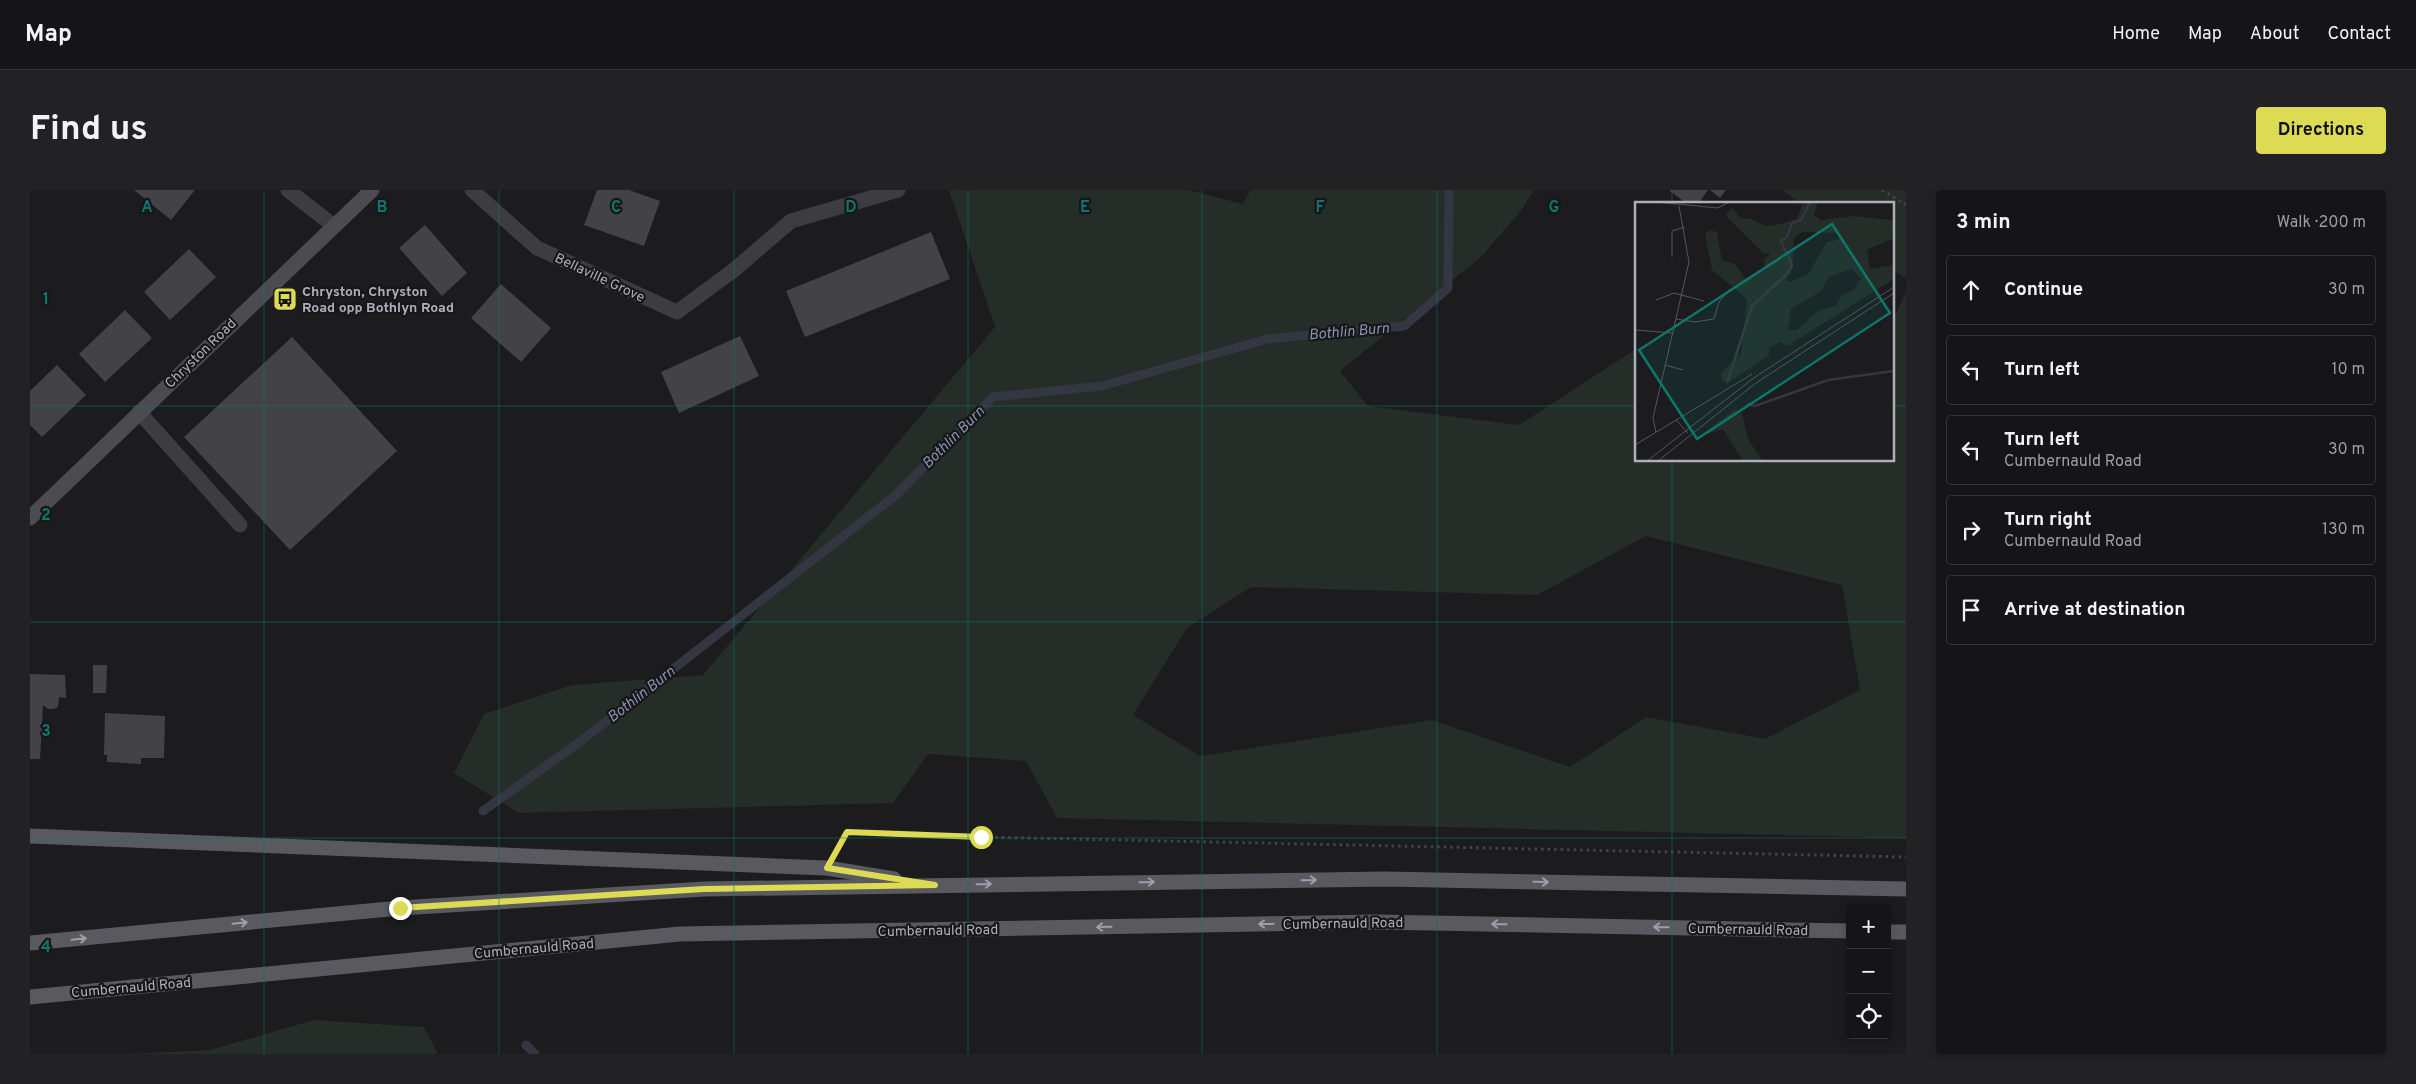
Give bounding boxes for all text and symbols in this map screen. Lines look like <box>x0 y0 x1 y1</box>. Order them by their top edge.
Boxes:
text: Map <box>25 20 72 50</box>
text: Home <box>2112 23 2160 46</box>
text: Map <box>2188 23 2222 46</box>
text: About <box>2250 23 2299 46</box>
text: Contact <box>2327 23 2391 46</box>
button: Directions <box>2256 107 2386 154</box>
text: Find us <box>30 108 148 152</box>
text: A <box>141 198 153 218</box>
text: B <box>376 198 388 218</box>
text: C <box>611 198 621 218</box>
text: D <box>845 198 857 218</box>
text: E <box>1080 198 1090 218</box>
text: F <box>1315 198 1325 218</box>
text: G <box>1549 198 1559 218</box>
inset map <box>1635 202 1894 461</box>
text: 3 min <box>1956 209 2011 236</box>
text: Walk · 200 m <box>2277 213 2366 233</box>
street label: Bellaville Grove <box>552 250 647 307</box>
icon: ahead <box>1957 276 1985 304</box>
text: Continue <box>2004 278 2083 302</box>
text: 30 m <box>2328 280 2365 300</box>
place label: Chryston, Chryston Road opp Bothlyn Road <box>302 284 454 317</box>
bus stop icon: Chryston, Chryston Road opp Bothlyn Road <box>272 286 298 312</box>
text: 1 <box>43 290 49 310</box>
street label: Chryston Road <box>162 316 240 392</box>
water label: Bothlin Burn <box>1308 320 1390 345</box>
icon: left <box>1957 356 1985 384</box>
text: Turn left <box>2004 358 2080 382</box>
text: 10 m <box>2331 360 2365 380</box>
water label: Bothlin Burn <box>919 403 989 473</box>
text: Turn left <box>2004 428 2080 452</box>
icon: left <box>1957 436 1985 464</box>
text: 30 m <box>2328 440 2365 460</box>
text: Cumbernauld Road <box>2004 452 2142 472</box>
text: 2 <box>41 506 51 526</box>
text: Turn right <box>2004 508 2092 532</box>
icon: right <box>1957 516 1985 544</box>
text: 130 m <box>2322 520 2365 540</box>
text: Cumbernauld Road <box>2004 532 2142 552</box>
icon: arrive <box>1957 596 1985 624</box>
text: Arrive at destination <box>2004 598 2185 622</box>
water label: Bothlin Burn <box>604 663 680 728</box>
text: 3 <box>41 722 51 742</box>
route start <box>970 826 993 849</box>
one-way arrow <box>1300 875 1317 885</box>
one-way arrow <box>1138 877 1154 887</box>
one-way arrow <box>1533 877 1549 887</box>
one-way arrow <box>976 880 992 889</box>
route end <box>389 897 412 920</box>
map controls <box>1846 904 1891 1039</box>
button: + <box>1846 904 1891 949</box>
street label: Cumbernauld Road <box>1283 915 1403 934</box>
one-way arrow <box>232 918 248 928</box>
one-way arrow <box>1258 919 1274 929</box>
one-way arrow <box>1491 919 1507 929</box>
street label: Cumbernauld Road <box>1688 921 1808 940</box>
street label: Cumbernauld Road <box>878 922 998 941</box>
one-way arrow <box>1096 922 1112 932</box>
one-way arrow <box>1653 922 1670 932</box>
one-way arrow <box>70 934 86 944</box>
street label: Cumbernauld Road <box>473 936 595 963</box>
text: 4 <box>41 938 51 958</box>
button: − <box>1846 949 1891 994</box>
street label: Cumbernauld Road <box>70 975 192 1002</box>
button: locate <box>1846 994 1891 1039</box>

